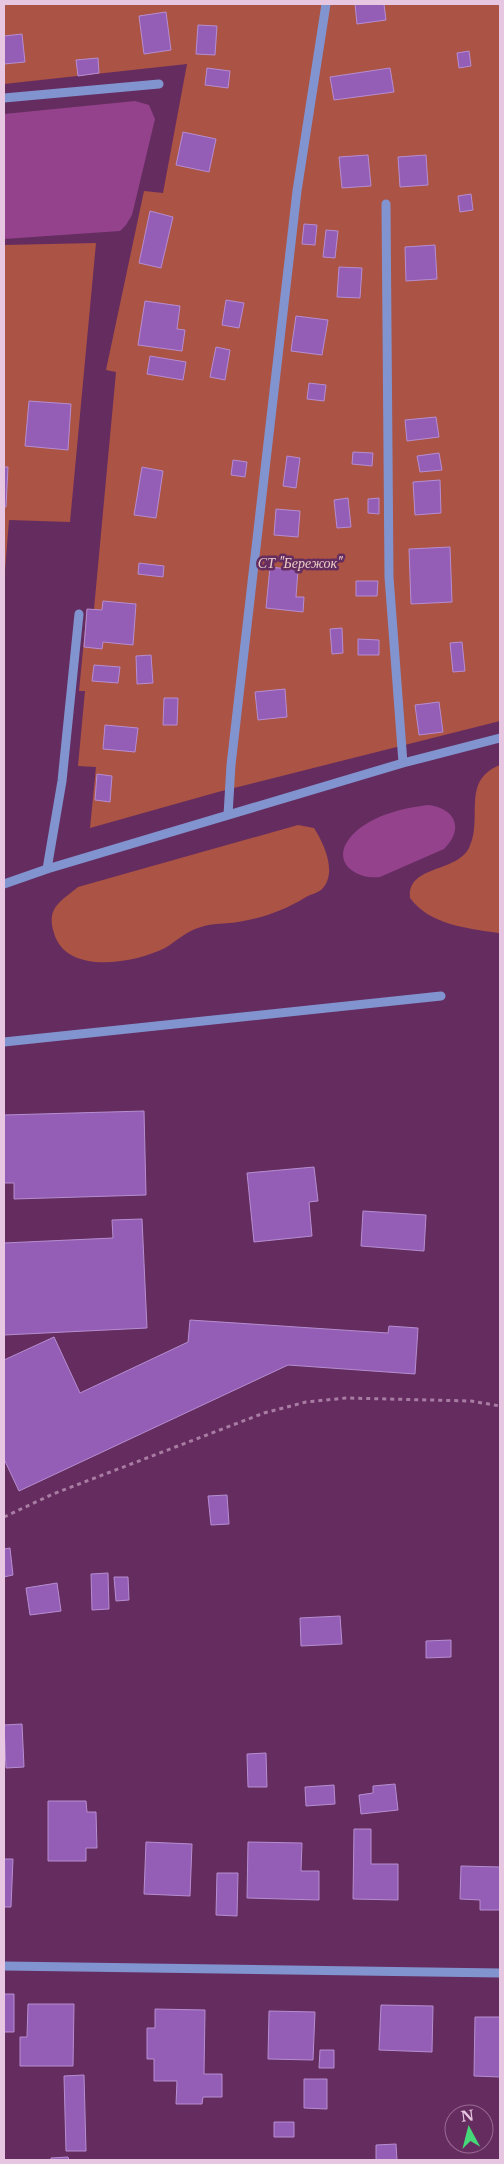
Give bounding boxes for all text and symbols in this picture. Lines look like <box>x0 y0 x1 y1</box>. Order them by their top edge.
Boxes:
park label: СТ "Бережок" <box>258 554 343 572</box>
north arrow <box>444 2104 494 2154</box>
text: N <box>460 2106 475 2126</box>

